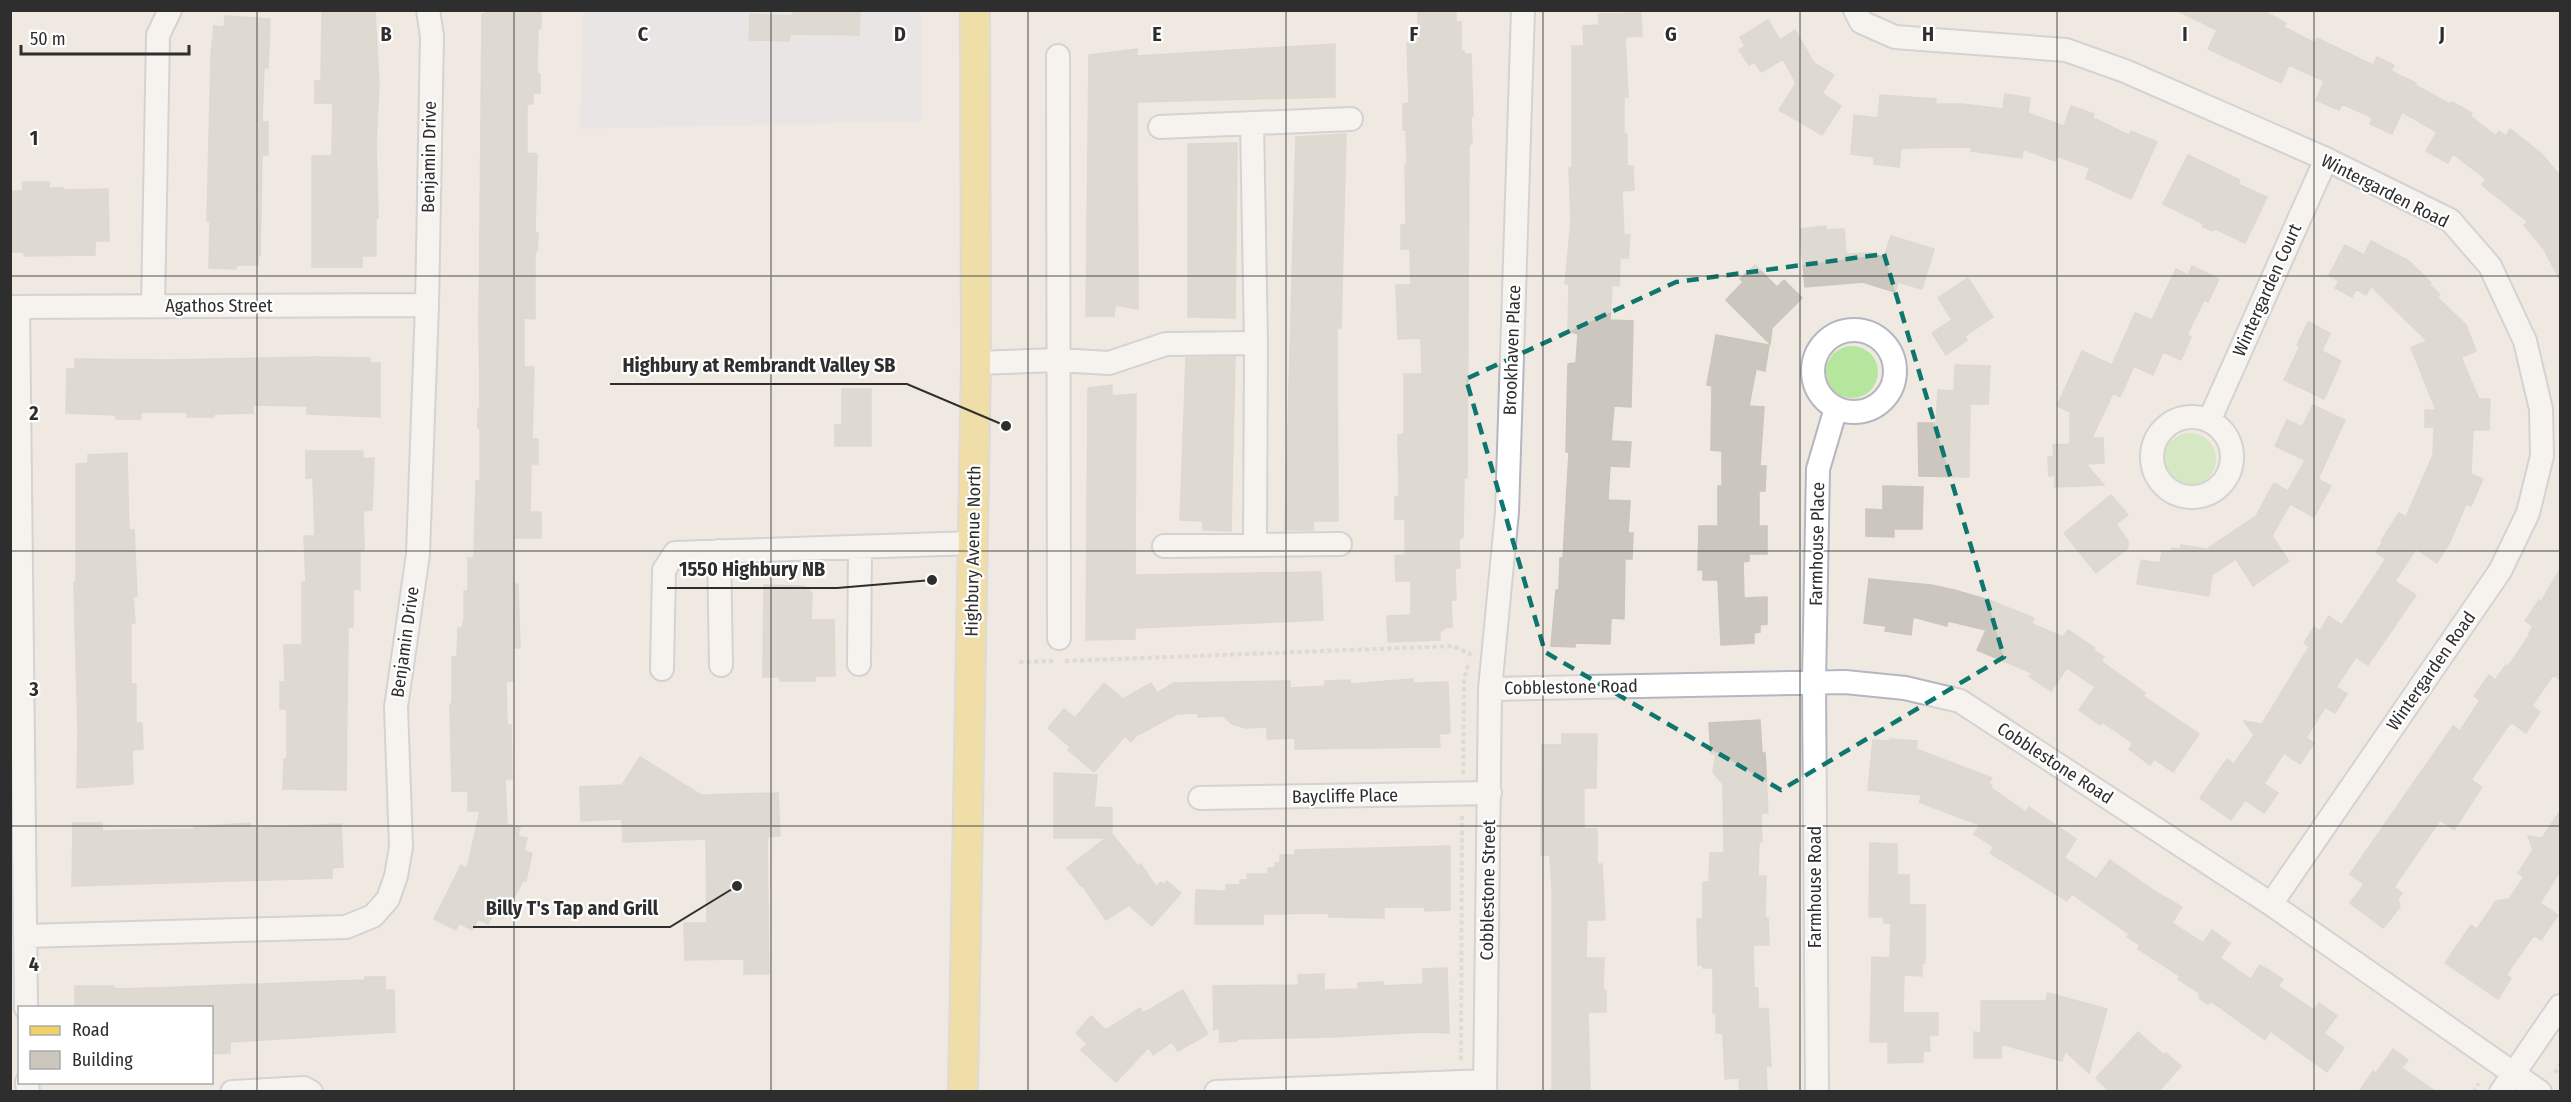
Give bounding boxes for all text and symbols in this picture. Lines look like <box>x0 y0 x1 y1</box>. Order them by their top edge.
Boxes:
scale bar <box>21 18 189 56</box>
text: B <box>380 22 392 46</box>
text: C <box>638 22 649 46</box>
text: D <box>894 22 906 46</box>
text: E <box>1152 22 1162 46</box>
text: F <box>1410 22 1419 46</box>
text: G <box>1665 22 1677 46</box>
text: H <box>1922 22 1934 46</box>
text: I <box>2182 22 2188 46</box>
text: J <box>2438 22 2445 46</box>
text: 50 m <box>30 28 66 50</box>
street label: Benjamin Drive <box>417 101 441 213</box>
text: 1 <box>30 126 38 150</box>
street label: Wintergarden Road <box>2317 149 2453 233</box>
street label: Wintergarden Court <box>2228 220 2306 360</box>
street label: Brookhaven Place <box>1499 284 1525 416</box>
street label: Agathos Street <box>165 295 273 317</box>
callout: Highbury at Rembrandt Valley SB <box>610 346 907 384</box>
text: Highbury at Rembrandt Valley SB <box>623 353 895 377</box>
text: 2 <box>28 401 39 425</box>
street label: Highbury Avenue North <box>961 465 985 637</box>
street label: Farmhouse Place <box>1805 482 1829 606</box>
callout: 1550 Highbury NB <box>667 550 837 588</box>
text: 1550 Highbury NB <box>679 557 825 581</box>
street label: Benjamin Drive <box>386 585 424 699</box>
street label: Wintergarden Road <box>2382 607 2480 735</box>
street label: Cobblestone Road <box>1504 675 1638 699</box>
text: 3 <box>28 677 39 701</box>
street label: Cobblestone Road <box>1993 717 2117 809</box>
street label: Baycliffe Place <box>1292 784 1398 808</box>
street label: Cobblestone Street <box>1476 819 1500 960</box>
street label: Farmhouse Road <box>1804 826 1826 948</box>
callout: Billy T's Tap and Grill <box>473 889 670 927</box>
text: Billy T's Tap and Grill <box>486 896 659 920</box>
text: 4 <box>29 952 39 976</box>
legend <box>18 1006 213 1084</box>
text: Road <box>72 1019 109 1041</box>
text: Building <box>72 1049 133 1071</box>

